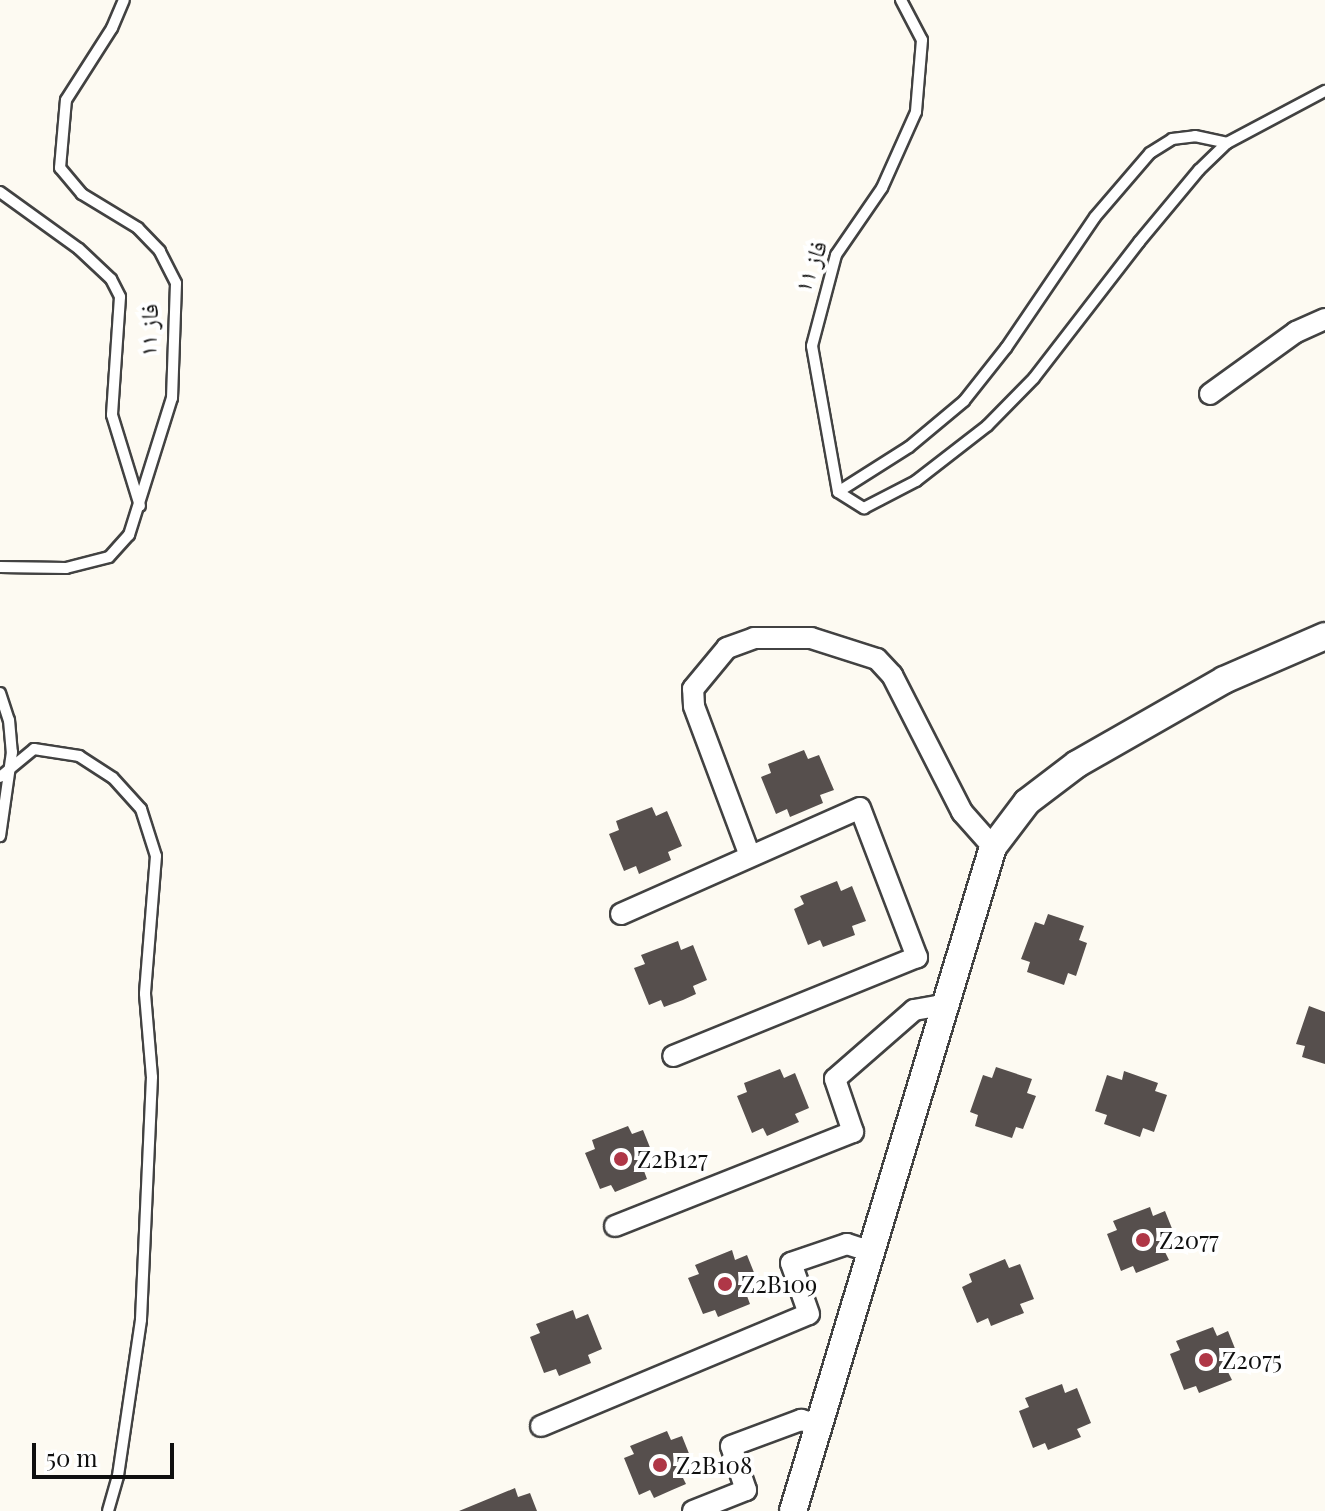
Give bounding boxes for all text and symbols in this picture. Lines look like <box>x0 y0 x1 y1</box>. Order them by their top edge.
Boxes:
street label: فاز ۱۱ <box>787 236 833 296</box>
street label: فاز ۱۱ <box>133 303 163 357</box>
place label: Z2B127 <box>637 1145 708 1173</box>
marker: Z2B127 <box>612 1150 630 1168</box>
place label: Z2077 <box>1159 1226 1219 1254</box>
marker: Z2077 <box>1134 1231 1152 1249</box>
place label: Z2B109 <box>741 1270 817 1298</box>
marker: Z2B109 <box>716 1275 734 1293</box>
place label: Z2075 <box>1222 1346 1282 1374</box>
marker: Z2075 <box>1197 1351 1215 1369</box>
scale bar <box>36 1427 178 1477</box>
text: 50 m <box>46 1441 98 1473</box>
place label: Z2B108 <box>676 1451 752 1479</box>
marker: Z2B108 <box>651 1456 669 1474</box>

